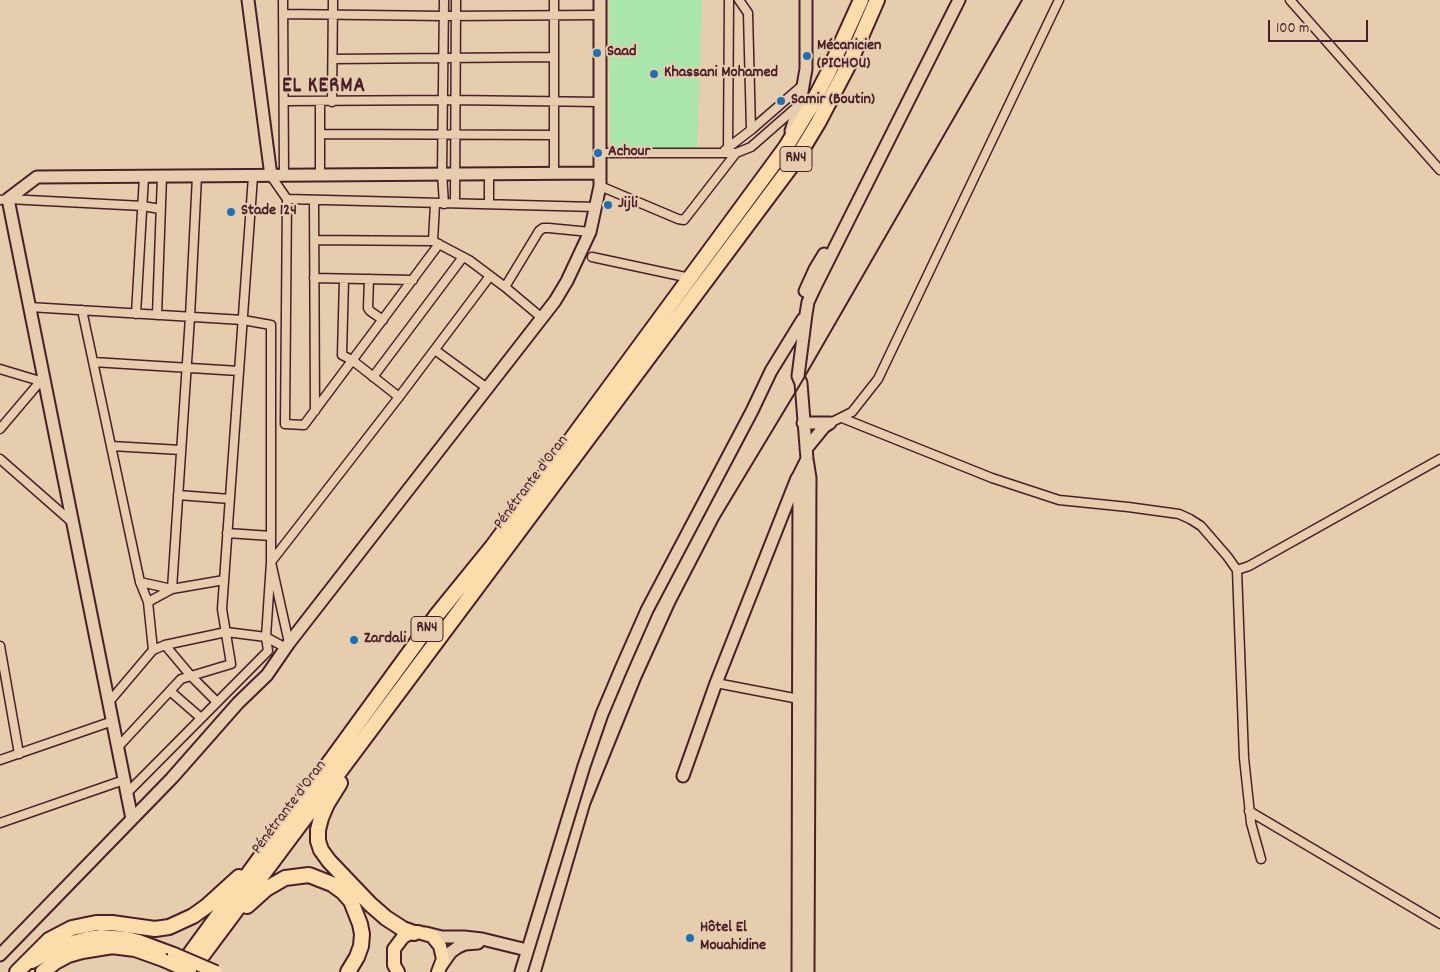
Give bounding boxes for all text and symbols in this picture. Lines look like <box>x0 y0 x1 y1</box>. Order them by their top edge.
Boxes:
scale bar <box>1270 10 1370 42</box>
text: 100 m <box>1276 18 1309 40</box>
place label: Mécanicien (PICHOU) <box>817 37 881 75</box>
place label: Saad <box>607 43 637 63</box>
marker: Saad <box>591 47 603 59</box>
marker: Mécanicien (PICHOU) <box>801 50 813 62</box>
place label: Khassani Mohamed <box>664 64 778 84</box>
marker: Khassani Mohamed <box>648 68 660 80</box>
district label: EL KERMA <box>281 75 367 101</box>
place label: Samir (Boutin) <box>791 91 875 111</box>
marker: Samir (Boutin) <box>775 95 787 107</box>
place label: Achour <box>608 143 650 163</box>
road number: RN4 <box>780 146 812 172</box>
marker: Achour <box>592 147 604 159</box>
place label: Jijli <box>618 195 638 215</box>
marker: Jijli <box>602 199 614 211</box>
place label: Stade 124 <box>241 202 297 222</box>
marker: Stade 124 <box>225 206 237 218</box>
street label: Pénétrante d'Oran <box>490 432 574 534</box>
road number: RN4 <box>411 616 443 642</box>
place label: Zardali <box>364 630 406 650</box>
marker: Zardali <box>348 634 360 646</box>
street label: Pénétrante d'Oran <box>248 757 332 859</box>
place label: Hôtel El Mouahidine <box>700 919 766 957</box>
marker: Hôtel El Mouahidine <box>684 932 696 944</box>

